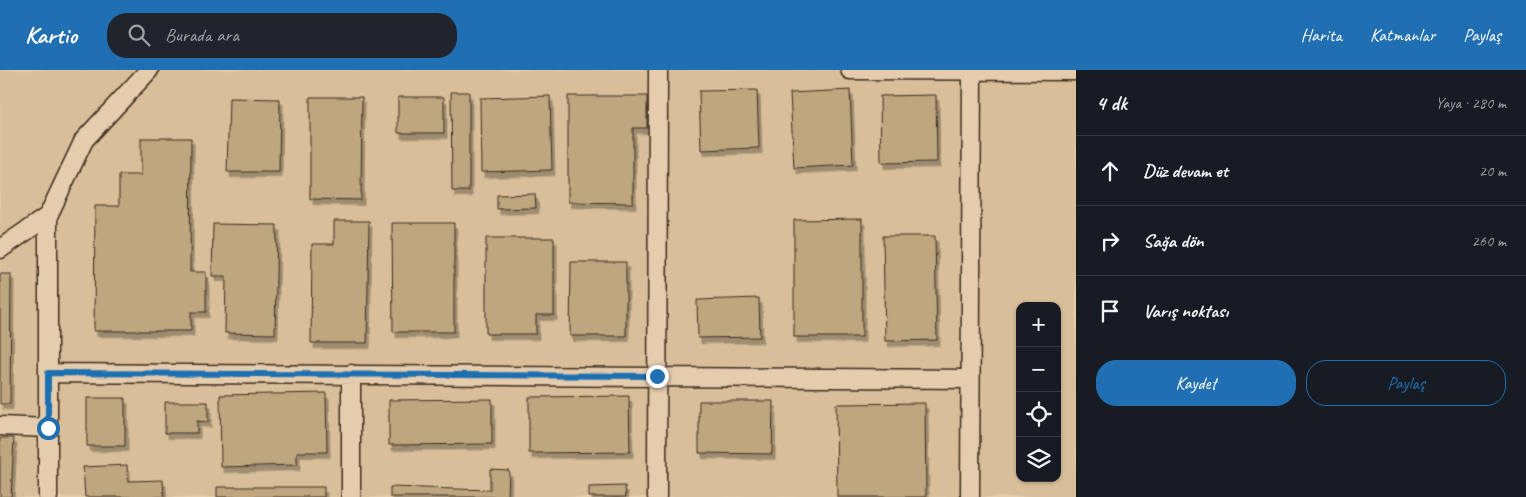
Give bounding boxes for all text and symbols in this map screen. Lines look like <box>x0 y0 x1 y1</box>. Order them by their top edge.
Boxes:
search box <box>107 13 457 58</box>
text: Kartio <box>25 20 77 50</box>
icon: search <box>125 21 153 49</box>
text: Burada ara <box>165 23 239 47</box>
text: Harita <box>1301 24 1342 46</box>
text: Katmanlar <box>1370 24 1435 46</box>
text: Paylaş <box>1463 24 1501 46</box>
text: 4 dk <box>1096 90 1127 116</box>
text: Yaya · 280 m <box>1435 93 1506 113</box>
icon: ahead <box>1096 157 1124 185</box>
text: Düz devam et <box>1143 159 1228 183</box>
text: 20 m <box>1479 161 1506 181</box>
icon: right <box>1096 227 1124 255</box>
text: Sağa dön <box>1143 229 1204 253</box>
text: 260 m <box>1472 231 1506 251</box>
icon: arrive <box>1096 297 1124 325</box>
text: Varış noktası <box>1143 299 1228 323</box>
map controls <box>1016 302 1061 482</box>
button: + <box>1016 302 1061 347</box>
button: − <box>1016 347 1061 392</box>
button: Kaydet <box>1096 360 1296 406</box>
button: Paylaş <box>1306 360 1506 406</box>
route end <box>646 365 669 388</box>
button: locate <box>1016 392 1061 437</box>
route start <box>37 417 60 440</box>
button: layers <box>1016 437 1061 482</box>

